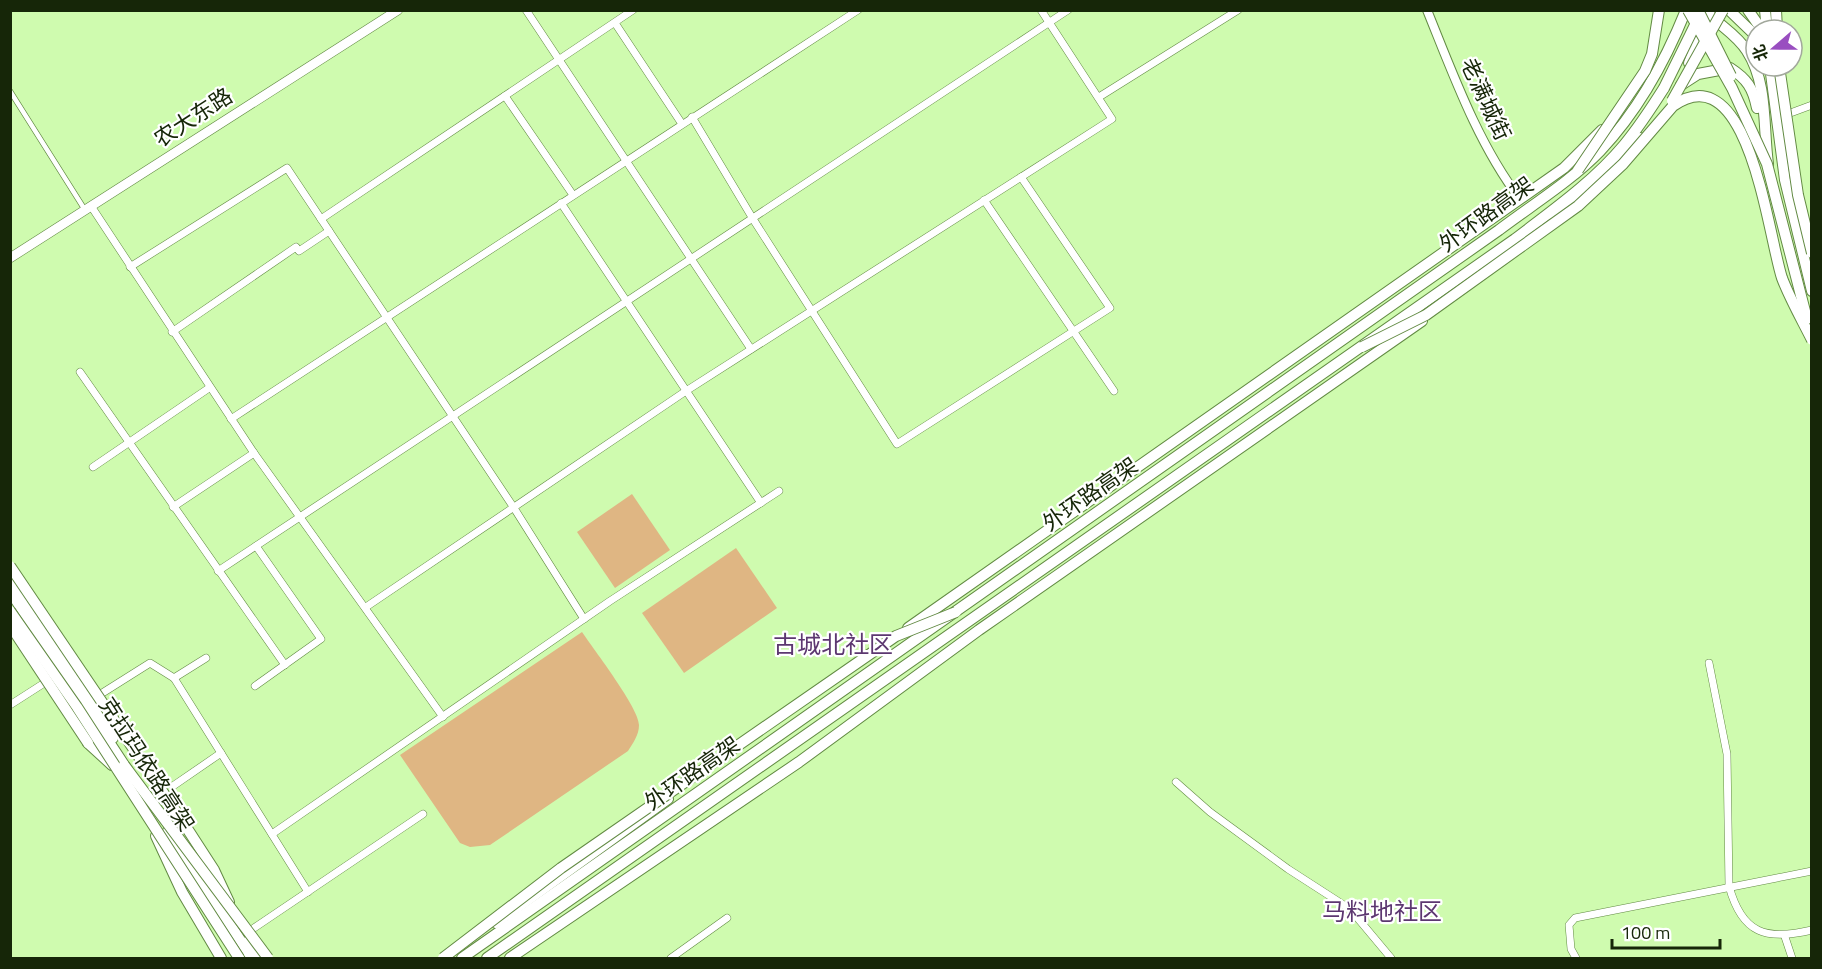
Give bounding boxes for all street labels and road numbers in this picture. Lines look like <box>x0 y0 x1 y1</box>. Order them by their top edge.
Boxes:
street label: 老满城街 <box>1452 52 1520 146</box>
street label: 农大东路 <box>147 79 239 155</box>
street label: 外环路高架 <box>1432 168 1540 260</box>
street label: 外环路高架 <box>1035 449 1145 539</box>
street label: 克拉玛依路高架 <box>91 690 203 838</box>
street label: 外环路高架 <box>637 728 747 818</box>

